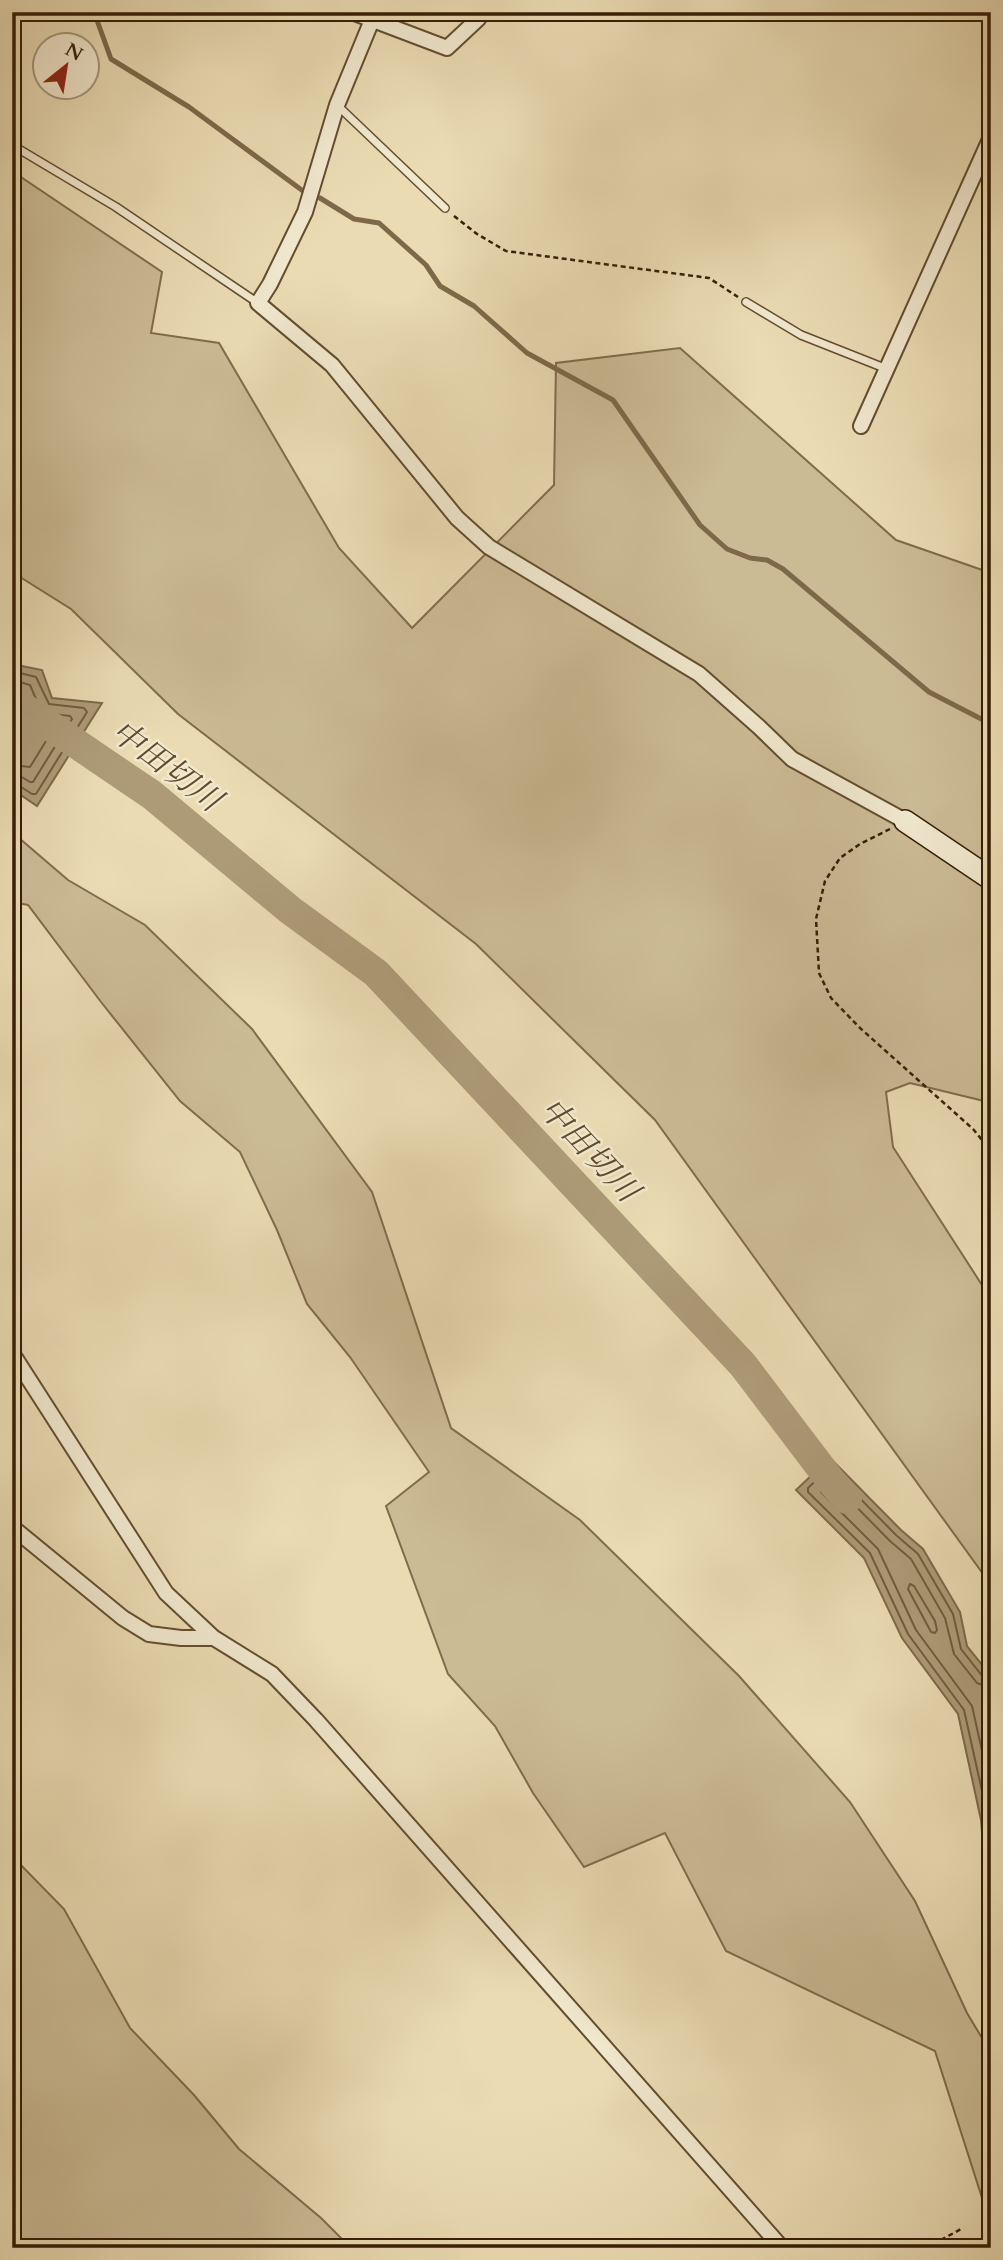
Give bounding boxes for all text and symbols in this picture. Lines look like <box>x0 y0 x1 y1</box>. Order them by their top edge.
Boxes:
north arrow <box>32 32 102 102</box>
text: N <box>60 37 88 68</box>
water label: 中田切川 <box>102 710 233 824</box>
water label: 中田切川 <box>529 1088 651 1214</box>

